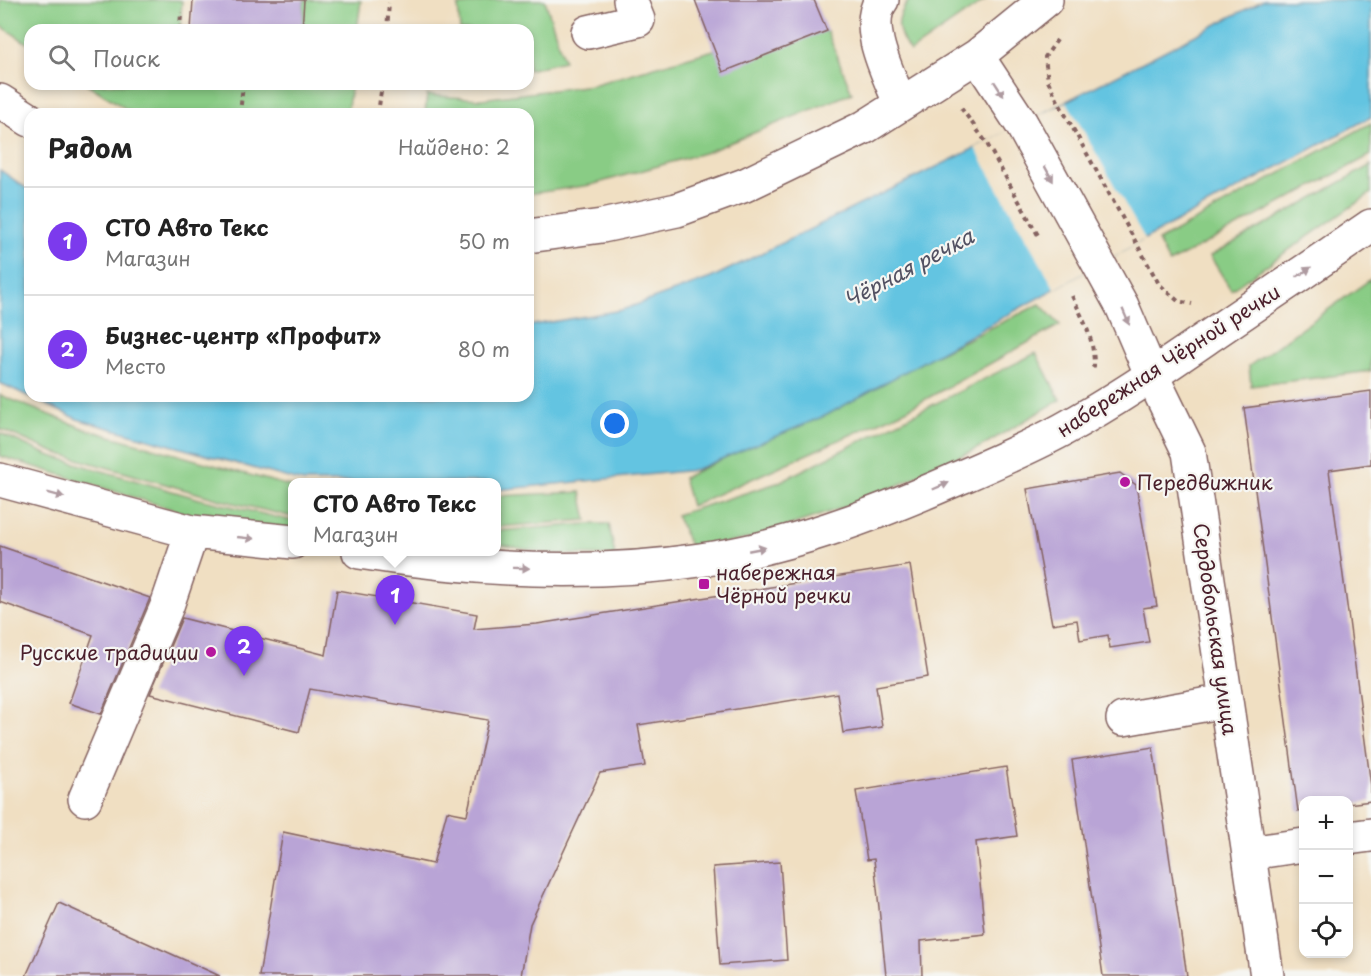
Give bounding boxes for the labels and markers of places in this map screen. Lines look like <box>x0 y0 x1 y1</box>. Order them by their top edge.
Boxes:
place label: Передвижник <box>1137 467 1273 497</box>
marker: Передвижник <box>1118 475 1132 489</box>
place label: набережная Чёрной речки <box>716 557 851 610</box>
pin: 1 <box>376 576 414 625</box>
marker: набережная Чёрной речки <box>697 577 711 591</box>
pin: 2 <box>224 626 264 676</box>
place label: Русские традиции <box>20 637 199 667</box>
marker: Русские традиции <box>204 645 218 659</box>

